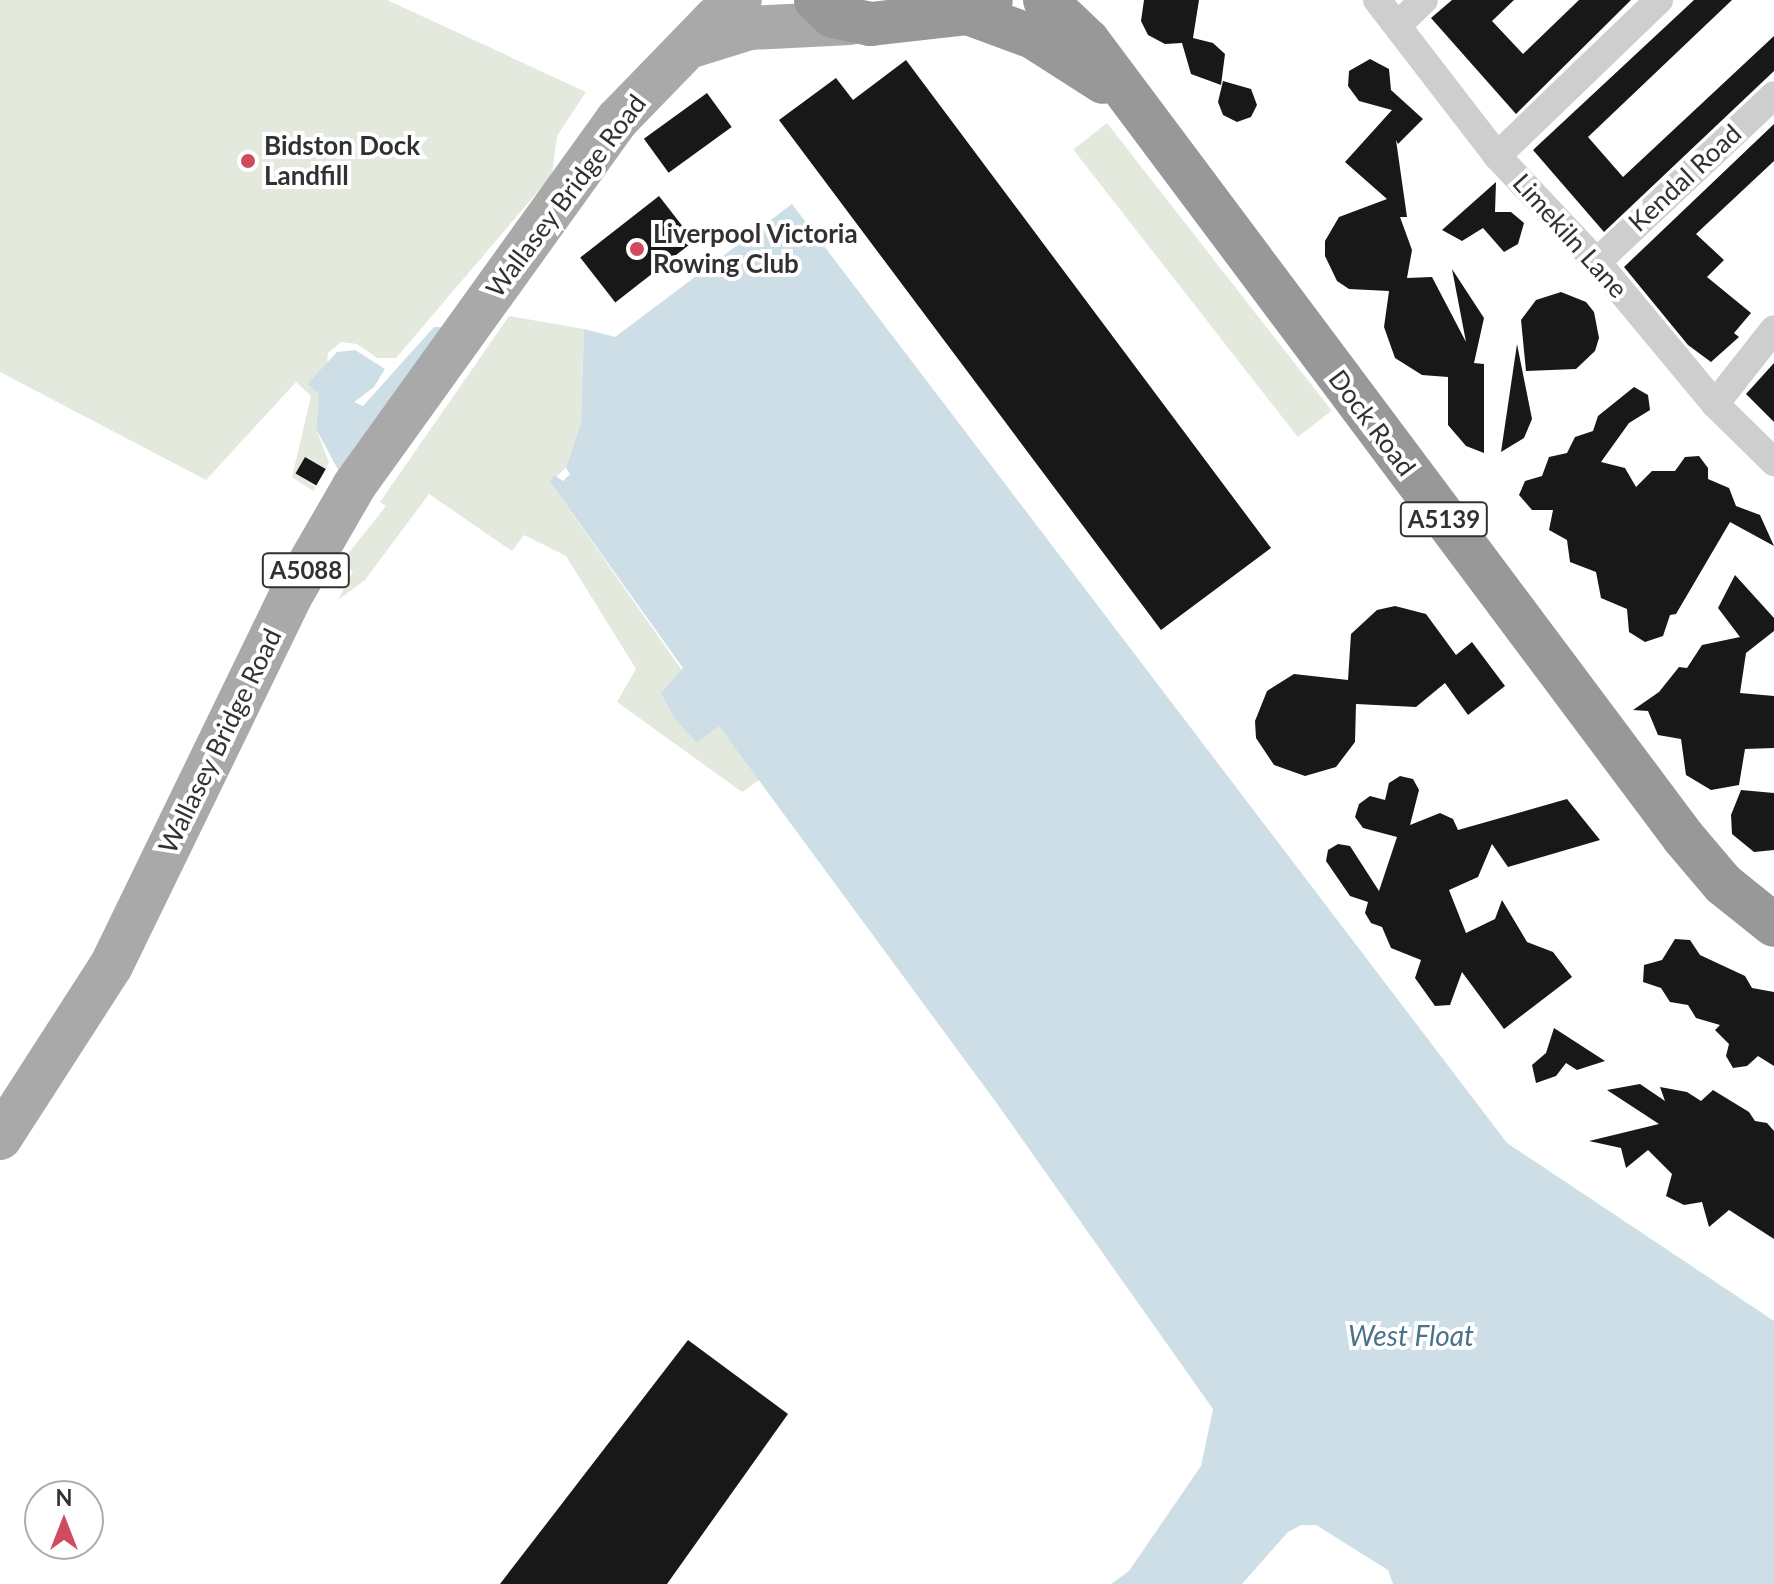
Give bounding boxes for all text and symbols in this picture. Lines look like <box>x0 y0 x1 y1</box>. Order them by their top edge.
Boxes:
street label: Wallasey Bridge Road <box>479 88 653 304</box>
street label: Kendal Road <box>1622 118 1748 238</box>
place label: Bidston Dock Landfill <box>264 130 420 192</box>
marker: Bidston Dock Landfill <box>239 152 257 170</box>
street label: Limekiln Lane <box>1506 168 1634 304</box>
place label: Liverpool Victoria Rowing Club <box>653 218 859 280</box>
marker: Liverpool Victoria Rowing Club <box>628 240 646 258</box>
street label: Dock Road <box>1322 364 1422 482</box>
road number: A5139 <box>1398 499 1490 539</box>
road number: A5088 <box>260 550 352 590</box>
street label: Wallasey Bridge Road <box>152 623 288 859</box>
water label: West Float <box>1348 1318 1474 1352</box>
north arrow <box>24 1480 104 1560</box>
text: N <box>56 1484 72 1511</box>

